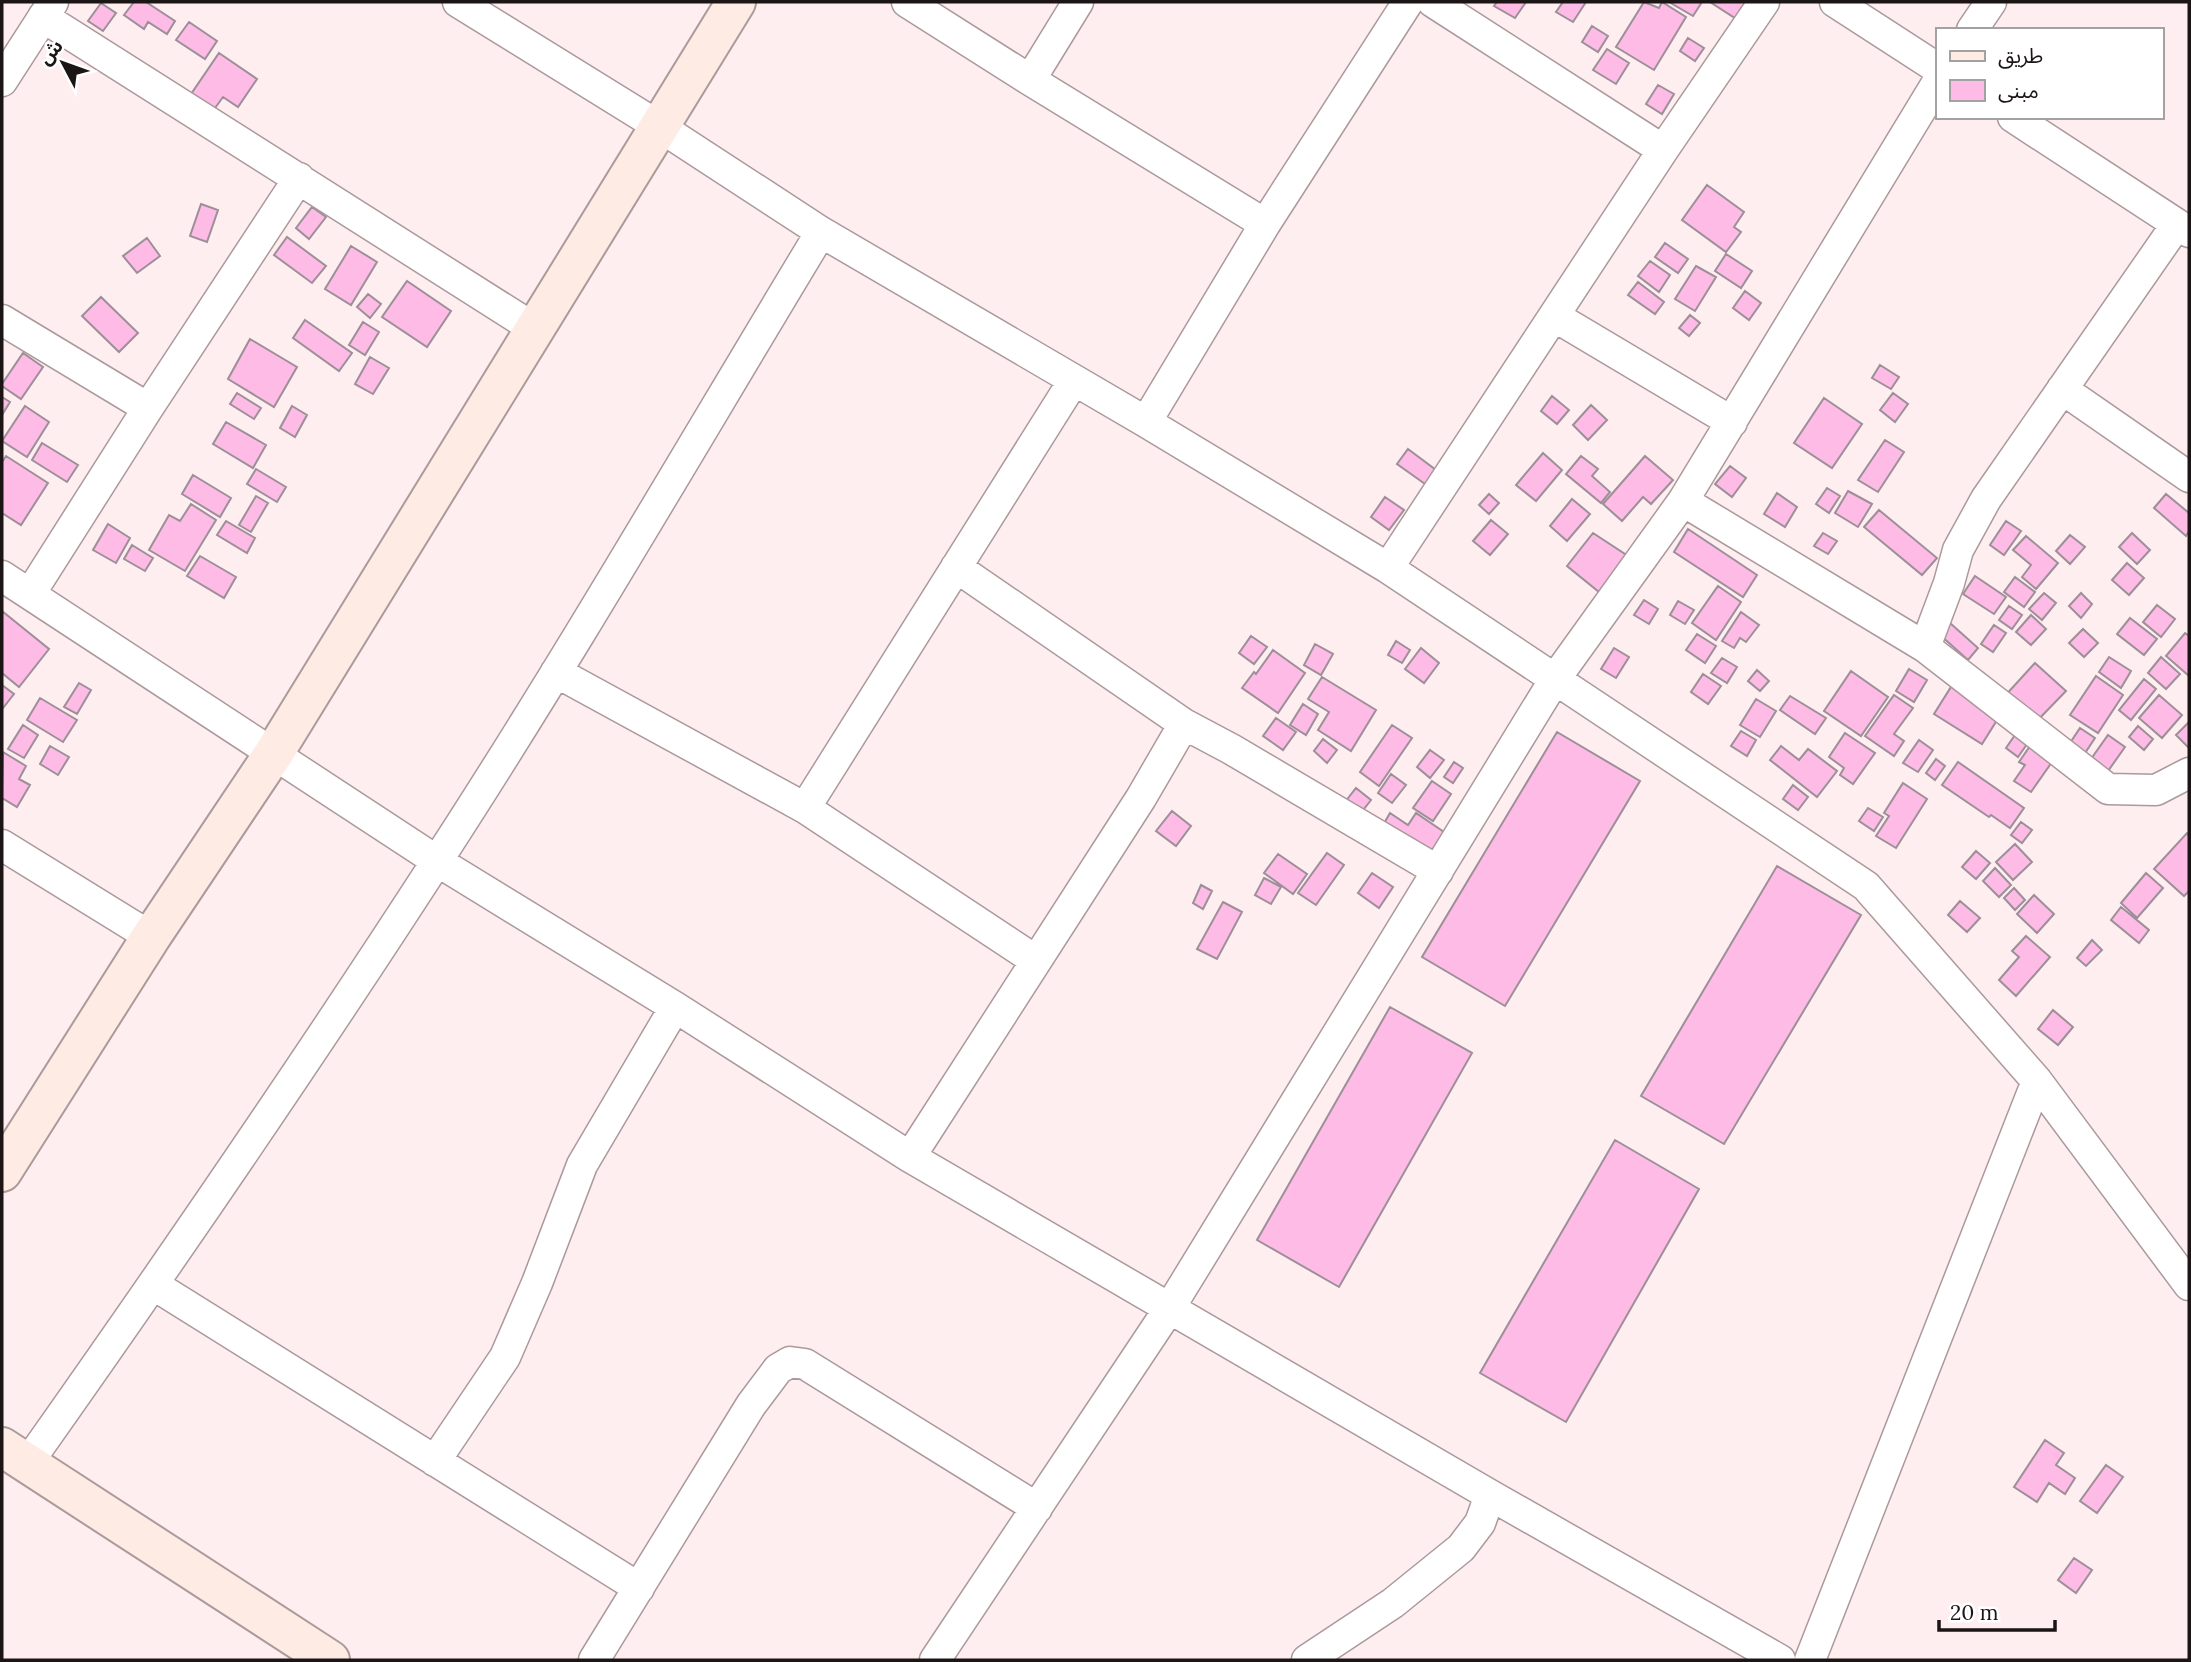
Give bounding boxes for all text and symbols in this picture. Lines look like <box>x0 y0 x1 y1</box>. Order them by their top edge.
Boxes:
north arrow <box>28 28 98 98</box>
legend <box>1936 28 2163 119</box>
text: ش <box>33 34 68 70</box>
text: طريق <box>1998 42 2043 69</box>
text: مبنى <box>1998 77 2039 104</box>
scale bar <box>1939 1588 2054 1632</box>
text: 20 m <box>1950 1599 1999 1626</box>

